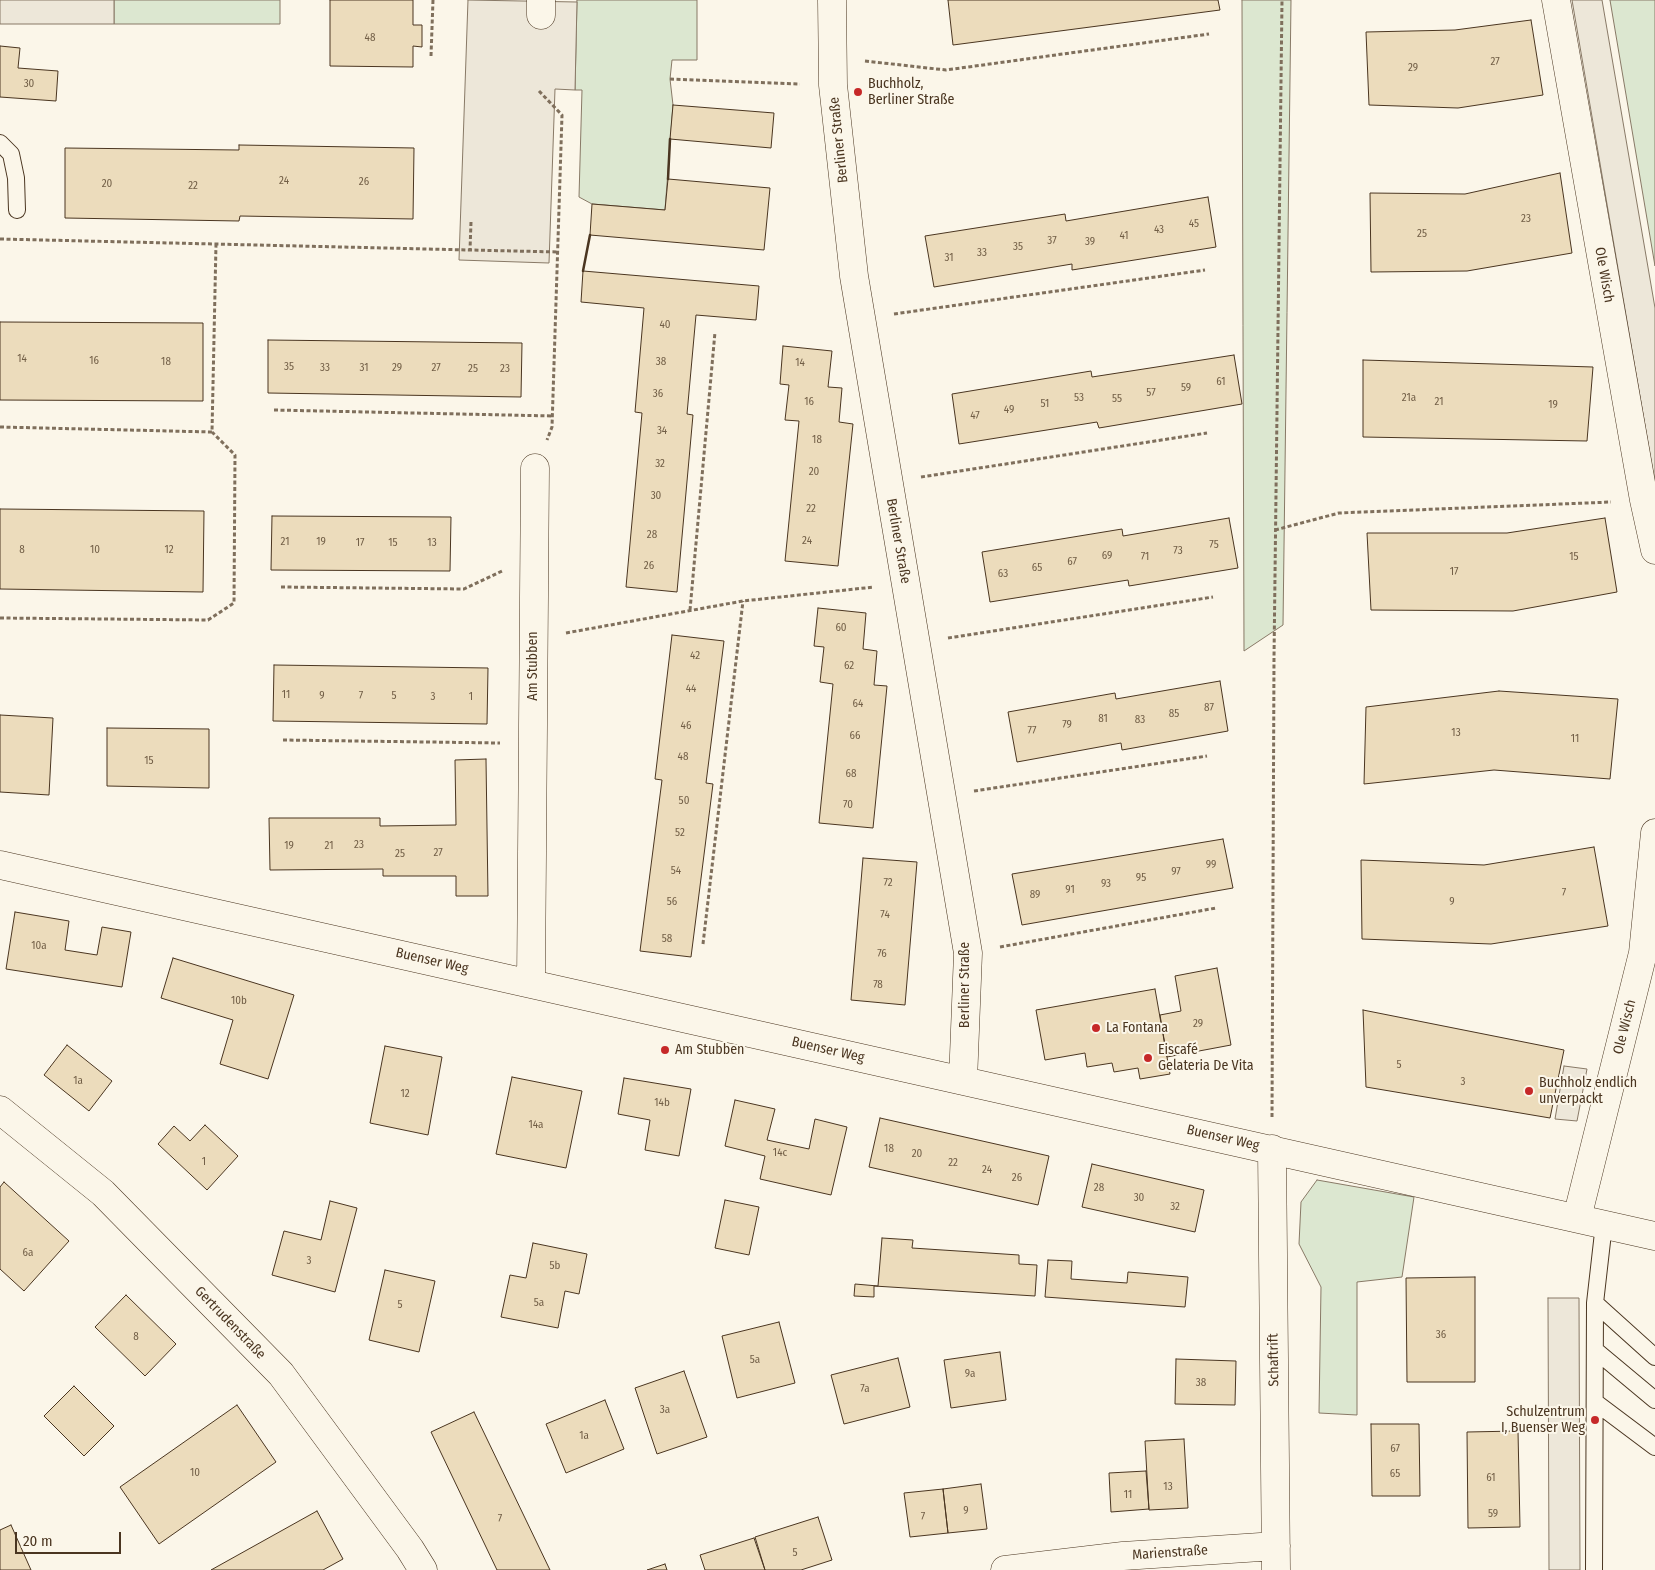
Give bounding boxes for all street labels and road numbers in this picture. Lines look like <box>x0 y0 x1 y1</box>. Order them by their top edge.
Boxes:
street label: Berliner Straße <box>826 96 852 184</box>
street label: Ole Wisch <box>1591 246 1617 304</box>
street label: Berliner Straße <box>882 497 914 585</box>
street label: Am Stubben <box>525 631 541 701</box>
street label: Berliner Straße <box>957 942 973 1028</box>
street label: Buenser Weg <box>394 944 470 978</box>
street label: Ole Wisch <box>1610 998 1640 1056</box>
street label: Buenser Weg <box>790 1033 866 1067</box>
street label: Buenser Weg <box>1185 1121 1261 1155</box>
street label: Gertrudenstraße <box>191 1283 269 1363</box>
street label: Schaftrift <box>1265 1333 1283 1387</box>
street label: Marienstraße <box>1132 1542 1208 1564</box>

